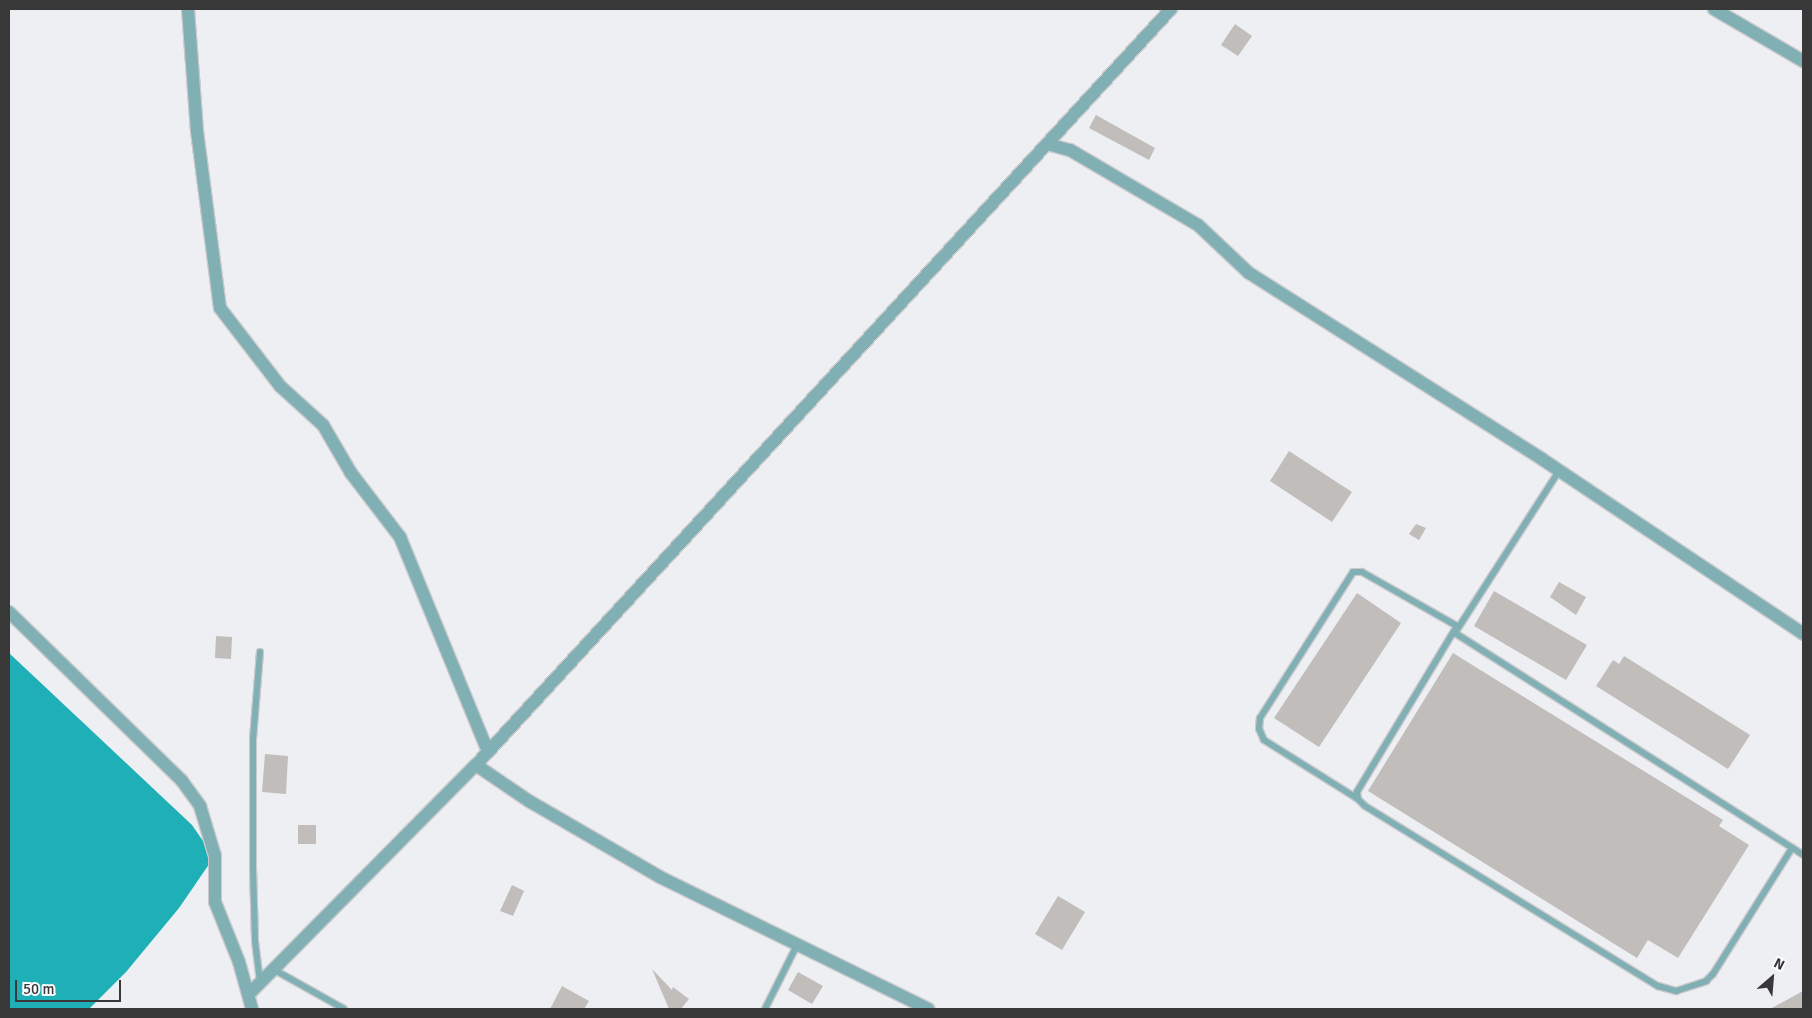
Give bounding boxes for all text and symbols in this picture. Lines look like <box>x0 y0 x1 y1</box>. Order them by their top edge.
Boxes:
north arrow <box>1747 953 1797 1003</box>
text: N <box>1771 954 1787 974</box>
scale bar <box>18 970 124 1002</box>
text: 50 m <box>23 980 54 998</box>

